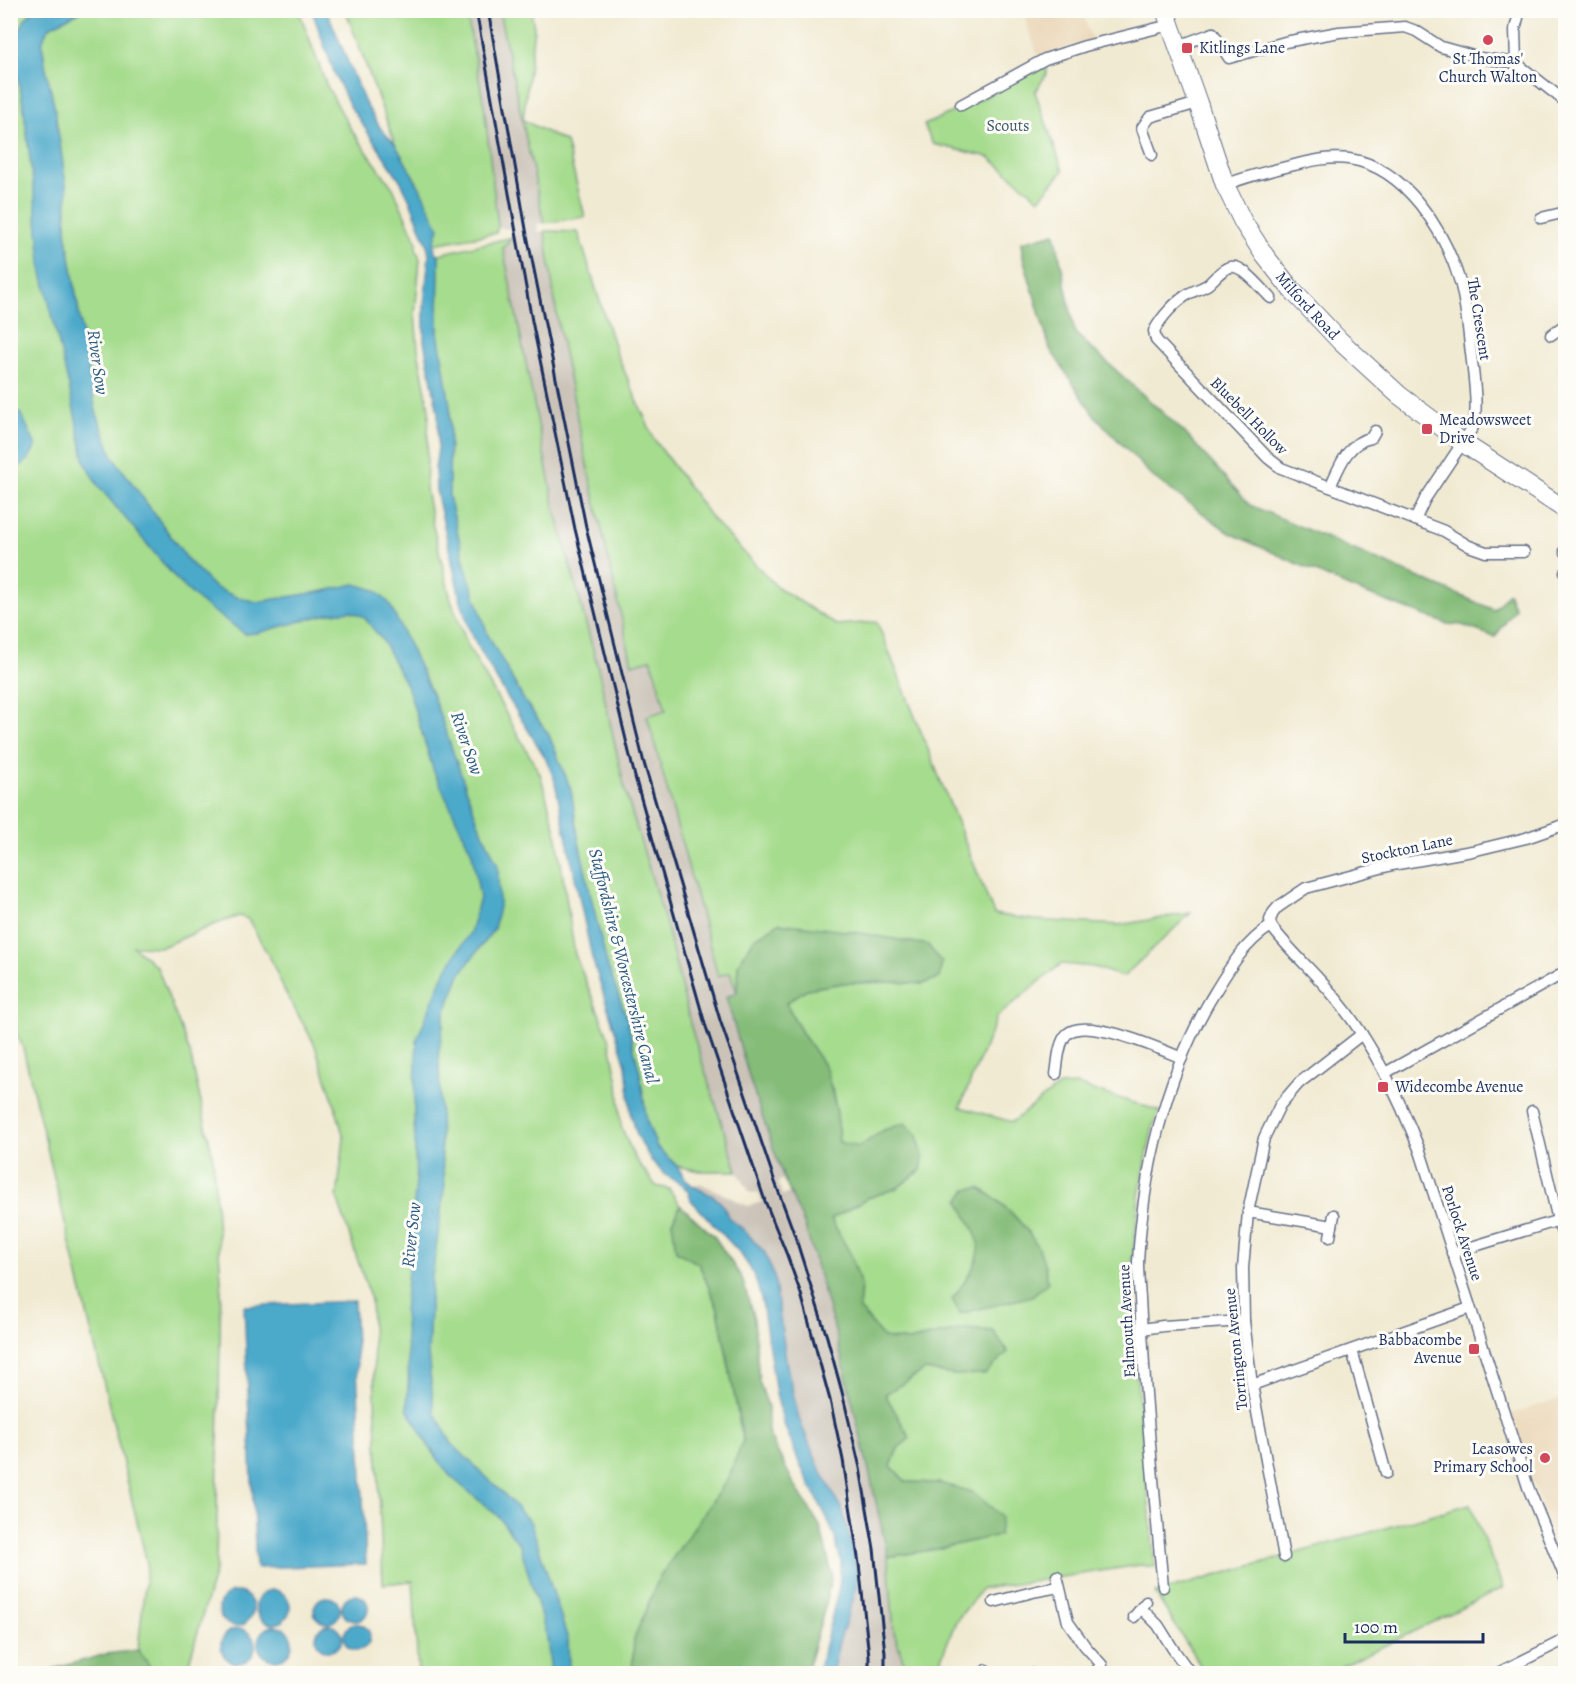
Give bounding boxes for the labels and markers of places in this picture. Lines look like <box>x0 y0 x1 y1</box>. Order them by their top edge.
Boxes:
marker: St Thomas' Church Walton <box>1481 33 1495 47</box>
place label: Kitlings Lane <box>1199 37 1285 59</box>
marker: Kitlings Lane <box>1180 41 1194 55</box>
place label: St Thomas' Church Walton <box>1439 48 1538 88</box>
place label: Meadowsweet Drive <box>1439 409 1532 449</box>
marker: Meadowsweet Drive <box>1420 422 1434 436</box>
place label: Widecombe Avenue <box>1394 1076 1523 1098</box>
marker: Widecombe Avenue <box>1376 1080 1390 1094</box>
place label: Babbacombe Avenue <box>1378 1329 1462 1369</box>
marker: Babbacombe Avenue <box>1467 1342 1481 1356</box>
place label: Leasowes Primary School <box>1433 1438 1533 1478</box>
marker: Leasowes Primary School <box>1538 1451 1552 1465</box>

